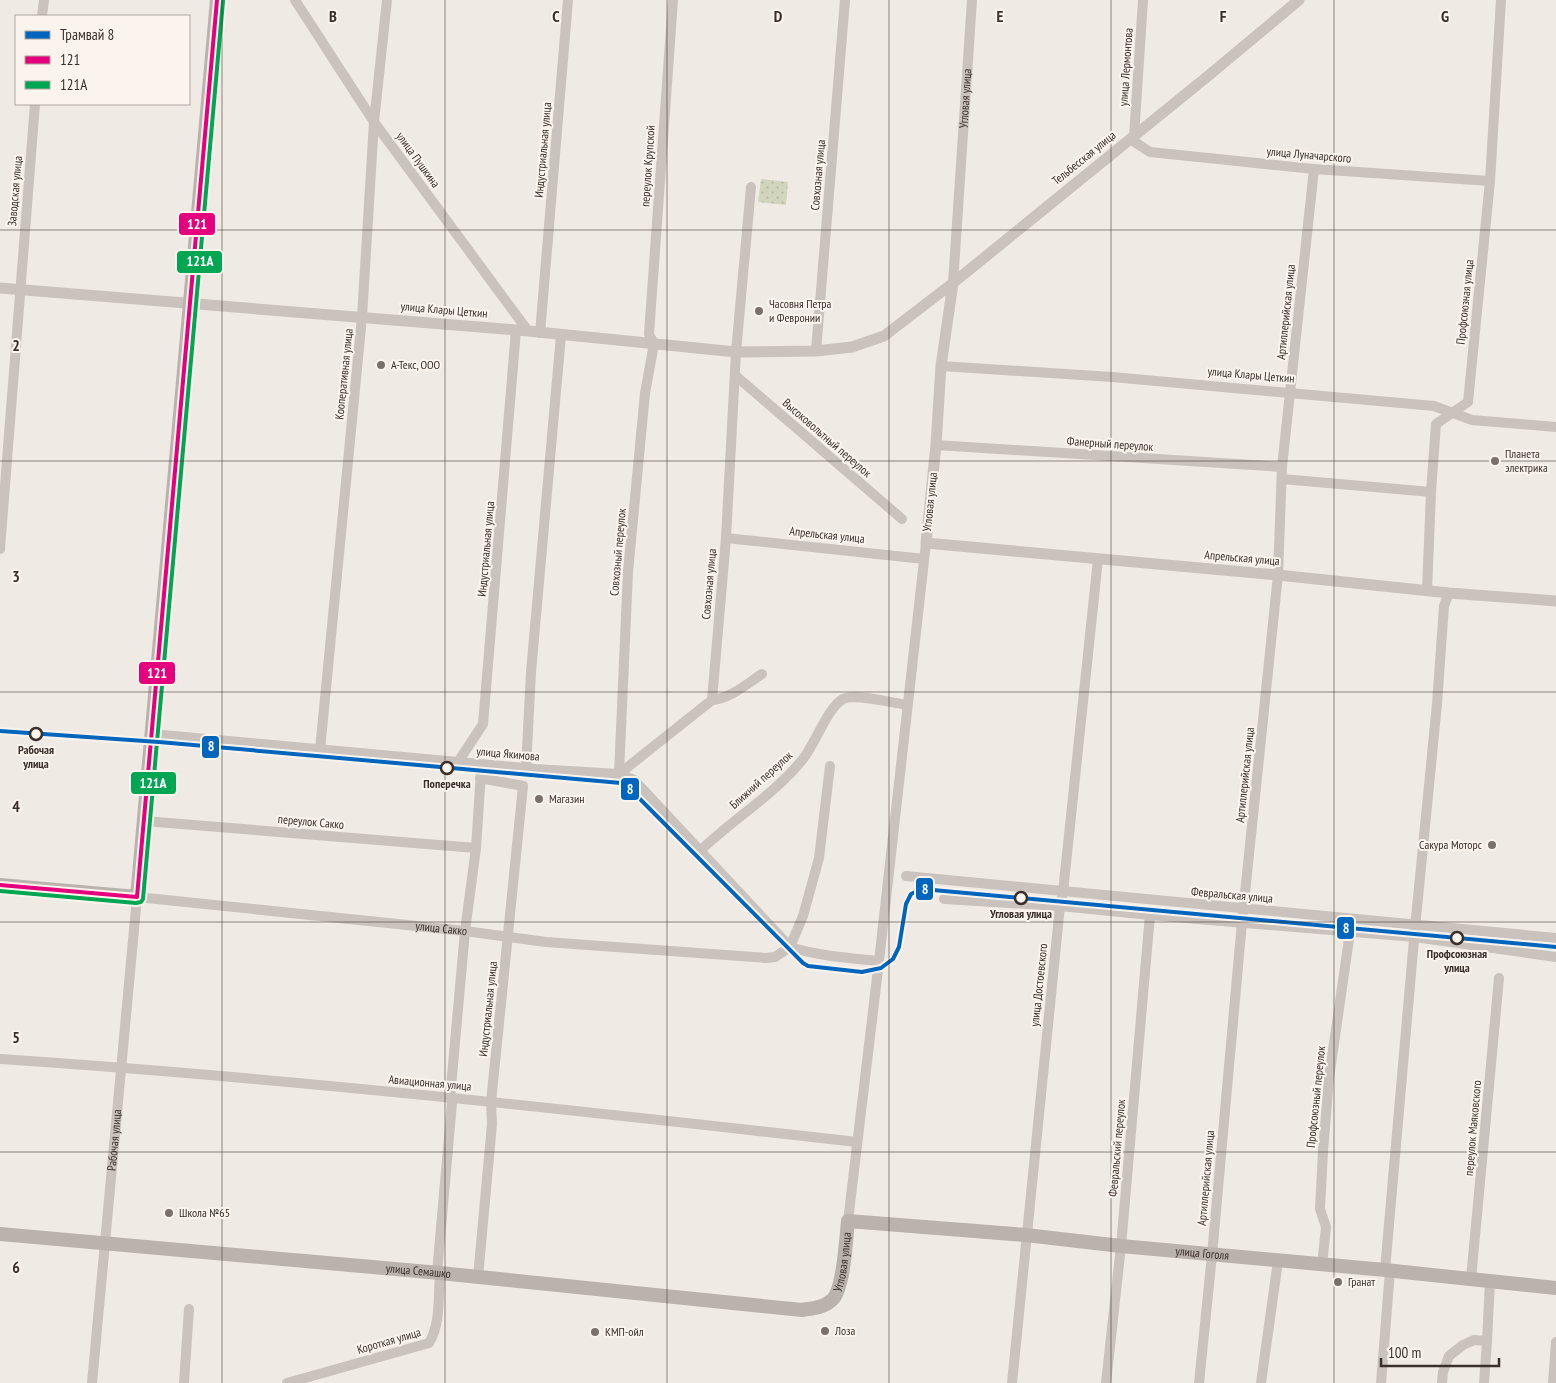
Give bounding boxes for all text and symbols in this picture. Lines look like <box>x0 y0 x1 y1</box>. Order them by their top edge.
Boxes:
text: B <box>329 6 337 26</box>
text: C <box>552 6 560 26</box>
text: D <box>774 6 783 26</box>
text: E <box>997 6 1004 26</box>
text: F <box>1220 6 1227 26</box>
text: G <box>1441 6 1449 26</box>
legend <box>15 15 190 105</box>
text: Трамвай 8 <box>60 25 114 44</box>
street label: улица Лермонтова <box>1115 27 1136 107</box>
text: 121 <box>60 50 80 69</box>
street label: Угловая улица <box>955 68 974 129</box>
text: 121А <box>60 75 88 94</box>
street label: Индустриальная улица <box>531 101 554 198</box>
street label: переулок Крупской <box>637 125 658 207</box>
street label: Тельбесская улица <box>1049 127 1119 188</box>
street label: улица Пушкина <box>393 129 444 191</box>
street label: Совхозная улица <box>807 139 828 211</box>
street label: улица Луначарского <box>1266 143 1352 166</box>
street label: Заводская улица <box>4 155 25 227</box>
line badge: 121 <box>178 212 216 236</box>
text: 121 <box>187 215 207 233</box>
line badge: 121А <box>176 250 223 274</box>
text: 121А <box>186 252 215 270</box>
street label: Профсоюзная улица <box>1453 258 1476 345</box>
street label: Артиллерийская улица <box>1273 263 1298 360</box>
place label: Часовня Петра и Февронии <box>769 296 831 325</box>
street label: улица Клары Цеткин <box>400 298 488 321</box>
marker: Часовня Петра и Февронии <box>753 305 765 317</box>
street label: Кооперативная улица <box>331 327 356 420</box>
text: 2 <box>12 335 20 355</box>
place label: А-Текс, ООО <box>391 357 441 372</box>
marker: А-Текс, ООО <box>375 359 387 371</box>
street label: улица Клары Цеткин <box>1207 363 1295 386</box>
street label: Высоковольтный переулок <box>780 395 875 480</box>
street label: Фанерный переулок <box>1066 433 1154 454</box>
place label: Планета электрика <box>1505 446 1548 475</box>
marker: Планета электрика <box>1489 455 1501 467</box>
street label: Угловая улица <box>919 471 940 532</box>
street label: Индустриальная улица <box>474 500 497 597</box>
street label: Совхозный переулок <box>606 507 629 596</box>
street label: Апрельская улица <box>789 523 866 546</box>
street label: Апрельская улица <box>1204 547 1281 568</box>
street label: Совхозная улица <box>698 548 719 620</box>
text: 3 <box>12 566 20 586</box>
line badge: 121 <box>138 661 176 685</box>
text: 121 <box>147 664 167 682</box>
street label: Артиллерийская улица <box>1232 726 1257 823</box>
marker: Рабочая улица <box>29 727 43 741</box>
line badge: 8 <box>201 735 220 759</box>
text: 8 <box>208 737 214 755</box>
place label: Рабочая улица <box>18 742 54 771</box>
street label: улица Якимова <box>476 743 541 764</box>
street label: Ближний переулок <box>726 747 795 812</box>
marker: Поперечка <box>440 761 454 775</box>
line badge: 121А <box>130 771 177 795</box>
text: 121А <box>139 774 168 792</box>
place label: Поперечка <box>423 776 471 791</box>
line badge: 8 <box>620 777 640 801</box>
text: 8 <box>627 780 633 798</box>
place label: Магазин <box>549 791 584 806</box>
marker: Магазин <box>533 793 545 805</box>
text: 4 <box>12 796 20 816</box>
street label: переулок Сакко <box>277 811 345 832</box>
place label: Сакура Моторс <box>1419 837 1483 852</box>
marker: Сакура Моторс <box>1486 839 1498 851</box>
line badge: 8 <box>915 877 934 901</box>
text: 8 <box>922 880 928 898</box>
street label: Февральская улица <box>1190 883 1274 906</box>
marker: Угловая улица <box>1014 891 1028 905</box>
place label: Угловая улица <box>989 906 1052 921</box>
line badge: 8 <box>1336 916 1355 940</box>
street label: улица Сакко <box>415 918 468 938</box>
text: 8 <box>1343 919 1349 937</box>
marker: Профсоюзная улица <box>1450 931 1464 945</box>
street label: улица Достоевского <box>1027 942 1050 1027</box>
place label: Профсоюзная улица <box>1427 946 1487 975</box>
street label: Индустриальная улица <box>475 960 500 1057</box>
text: 5 <box>12 1027 20 1047</box>
street label: Профсоюзный переулок <box>1303 1045 1328 1149</box>
street label: Авиационная улица <box>388 1071 472 1094</box>
street label: переулок Маяковского <box>1461 1079 1484 1176</box>
street label: Февральский переулок <box>1105 1098 1128 1197</box>
street label: Рабочая улица <box>104 1108 124 1171</box>
street label: Артиллерийская улица <box>1194 1129 1217 1226</box>
place label: Школа №65 <box>179 1205 230 1220</box>
marker: Школа №65 <box>163 1207 175 1219</box>
street label: Угловая улица <box>830 1231 854 1294</box>
street label: улица Гоголя <box>1175 1243 1230 1263</box>
text: 6 <box>12 1257 20 1277</box>
street label: улица Семашко <box>385 1260 452 1281</box>
place label: Гранат <box>1348 1274 1375 1289</box>
marker: Гранат <box>1332 1276 1344 1288</box>
place label: Лоза <box>834 1323 855 1338</box>
street label: Короткая улица <box>355 1324 423 1357</box>
place label: КМП-ойл <box>605 1324 644 1339</box>
marker: Лоза <box>819 1325 831 1337</box>
marker: КМП-ойл <box>589 1326 601 1338</box>
scale bar <box>1381 1336 1498 1368</box>
text: 100 m <box>1388 1343 1421 1362</box>

